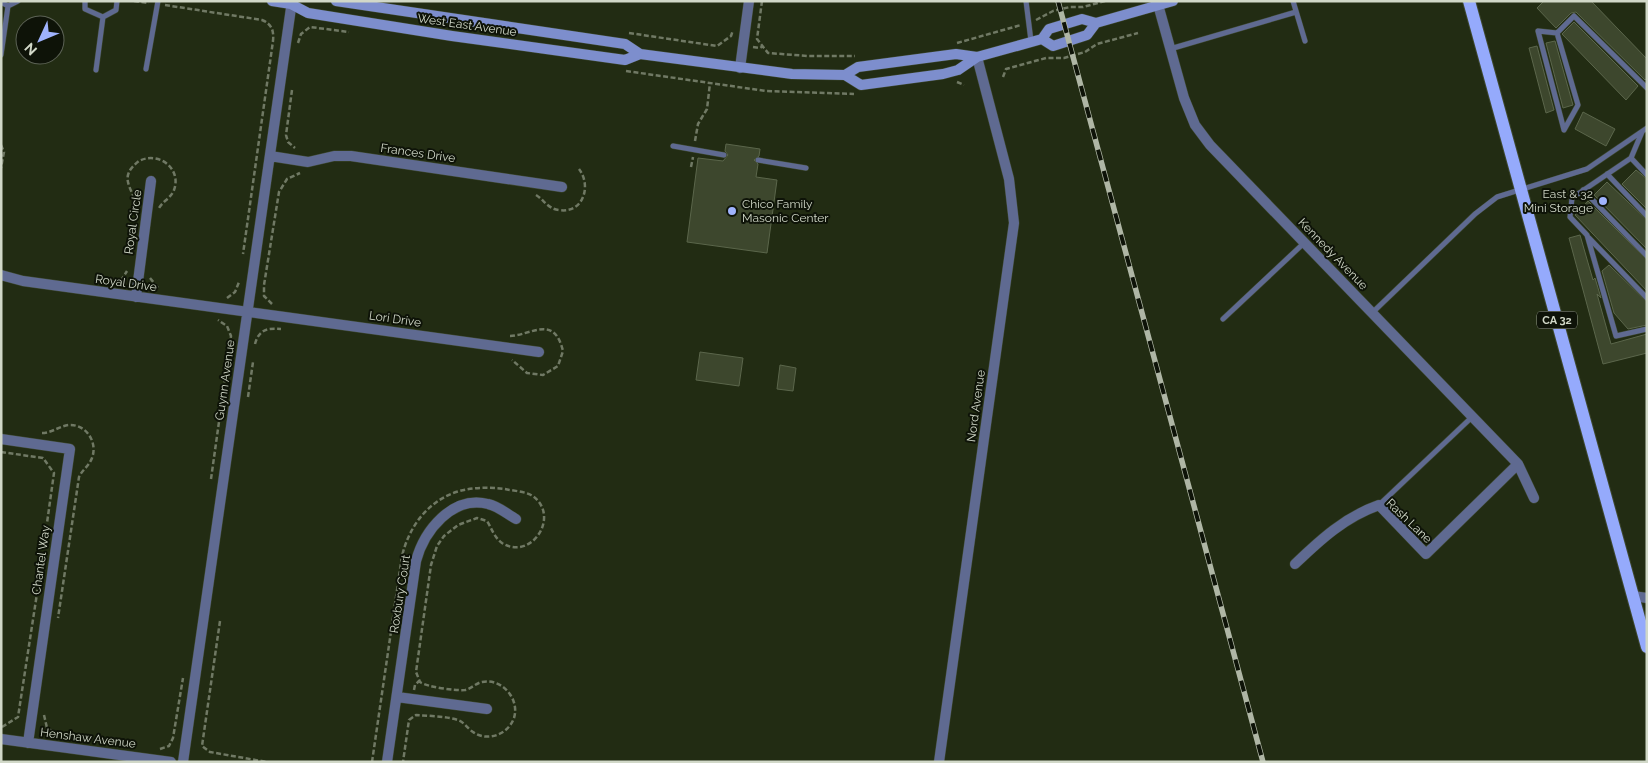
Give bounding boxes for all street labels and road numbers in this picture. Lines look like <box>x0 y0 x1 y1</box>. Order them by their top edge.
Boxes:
street label: West East Avenue <box>416 11 518 39</box>
street label: Frances Drive <box>380 141 456 165</box>
street label: Royal Circle <box>122 189 144 255</box>
street label: Kennedy Avenue <box>1295 215 1371 293</box>
street label: Royal Drive <box>94 272 158 294</box>
street label: Lori Drive <box>368 308 422 330</box>
road number: CA 32 <box>1537 312 1577 328</box>
street label: Guynn Avenue <box>212 339 238 421</box>
street label: Nord Avenue <box>964 369 988 443</box>
street label: Rash Lane <box>1383 496 1435 546</box>
street label: Chantel Way <box>29 524 53 596</box>
street label: Roxbury Court <box>387 554 413 634</box>
street label: Henshaw Avenue <box>39 725 137 751</box>

